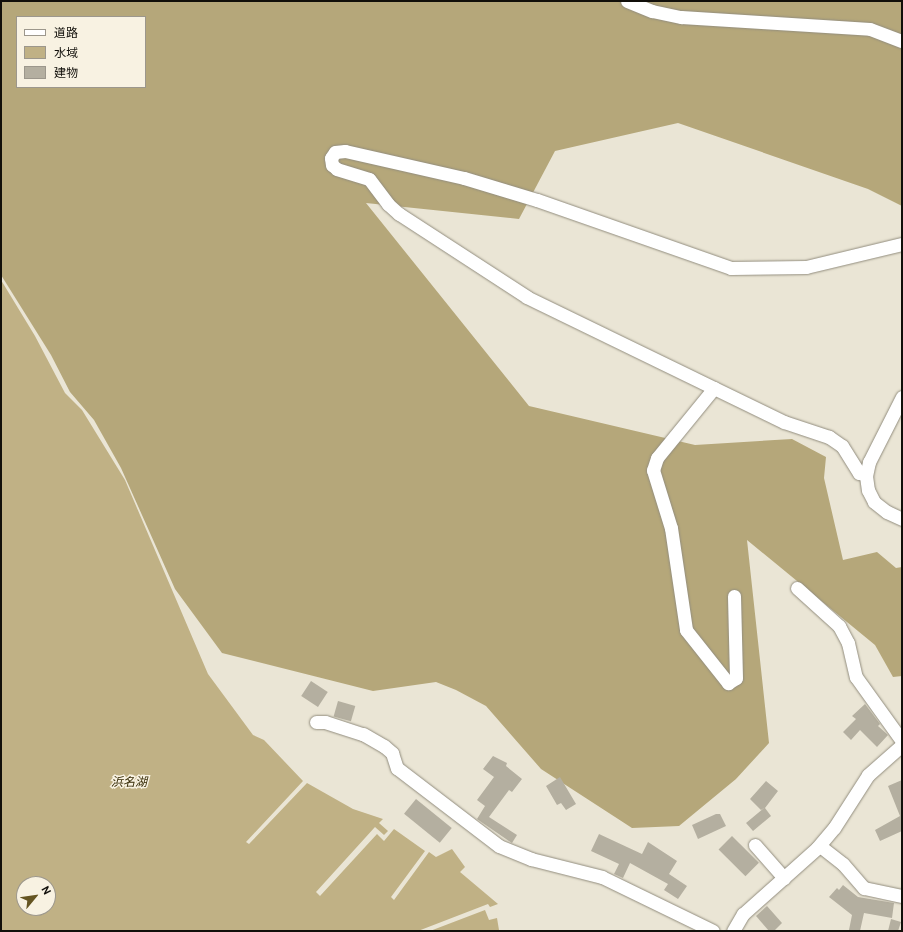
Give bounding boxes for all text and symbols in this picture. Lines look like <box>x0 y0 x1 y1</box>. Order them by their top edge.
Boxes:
legend <box>16 16 146 88</box>
text: 道路 <box>54 26 78 42</box>
text: 水域 <box>54 46 78 62</box>
text: 建物 <box>54 66 78 82</box>
water label: 浜名湖 <box>111 777 147 791</box>
north arrow <box>16 876 56 916</box>
text: N <box>38 884 54 898</box>

